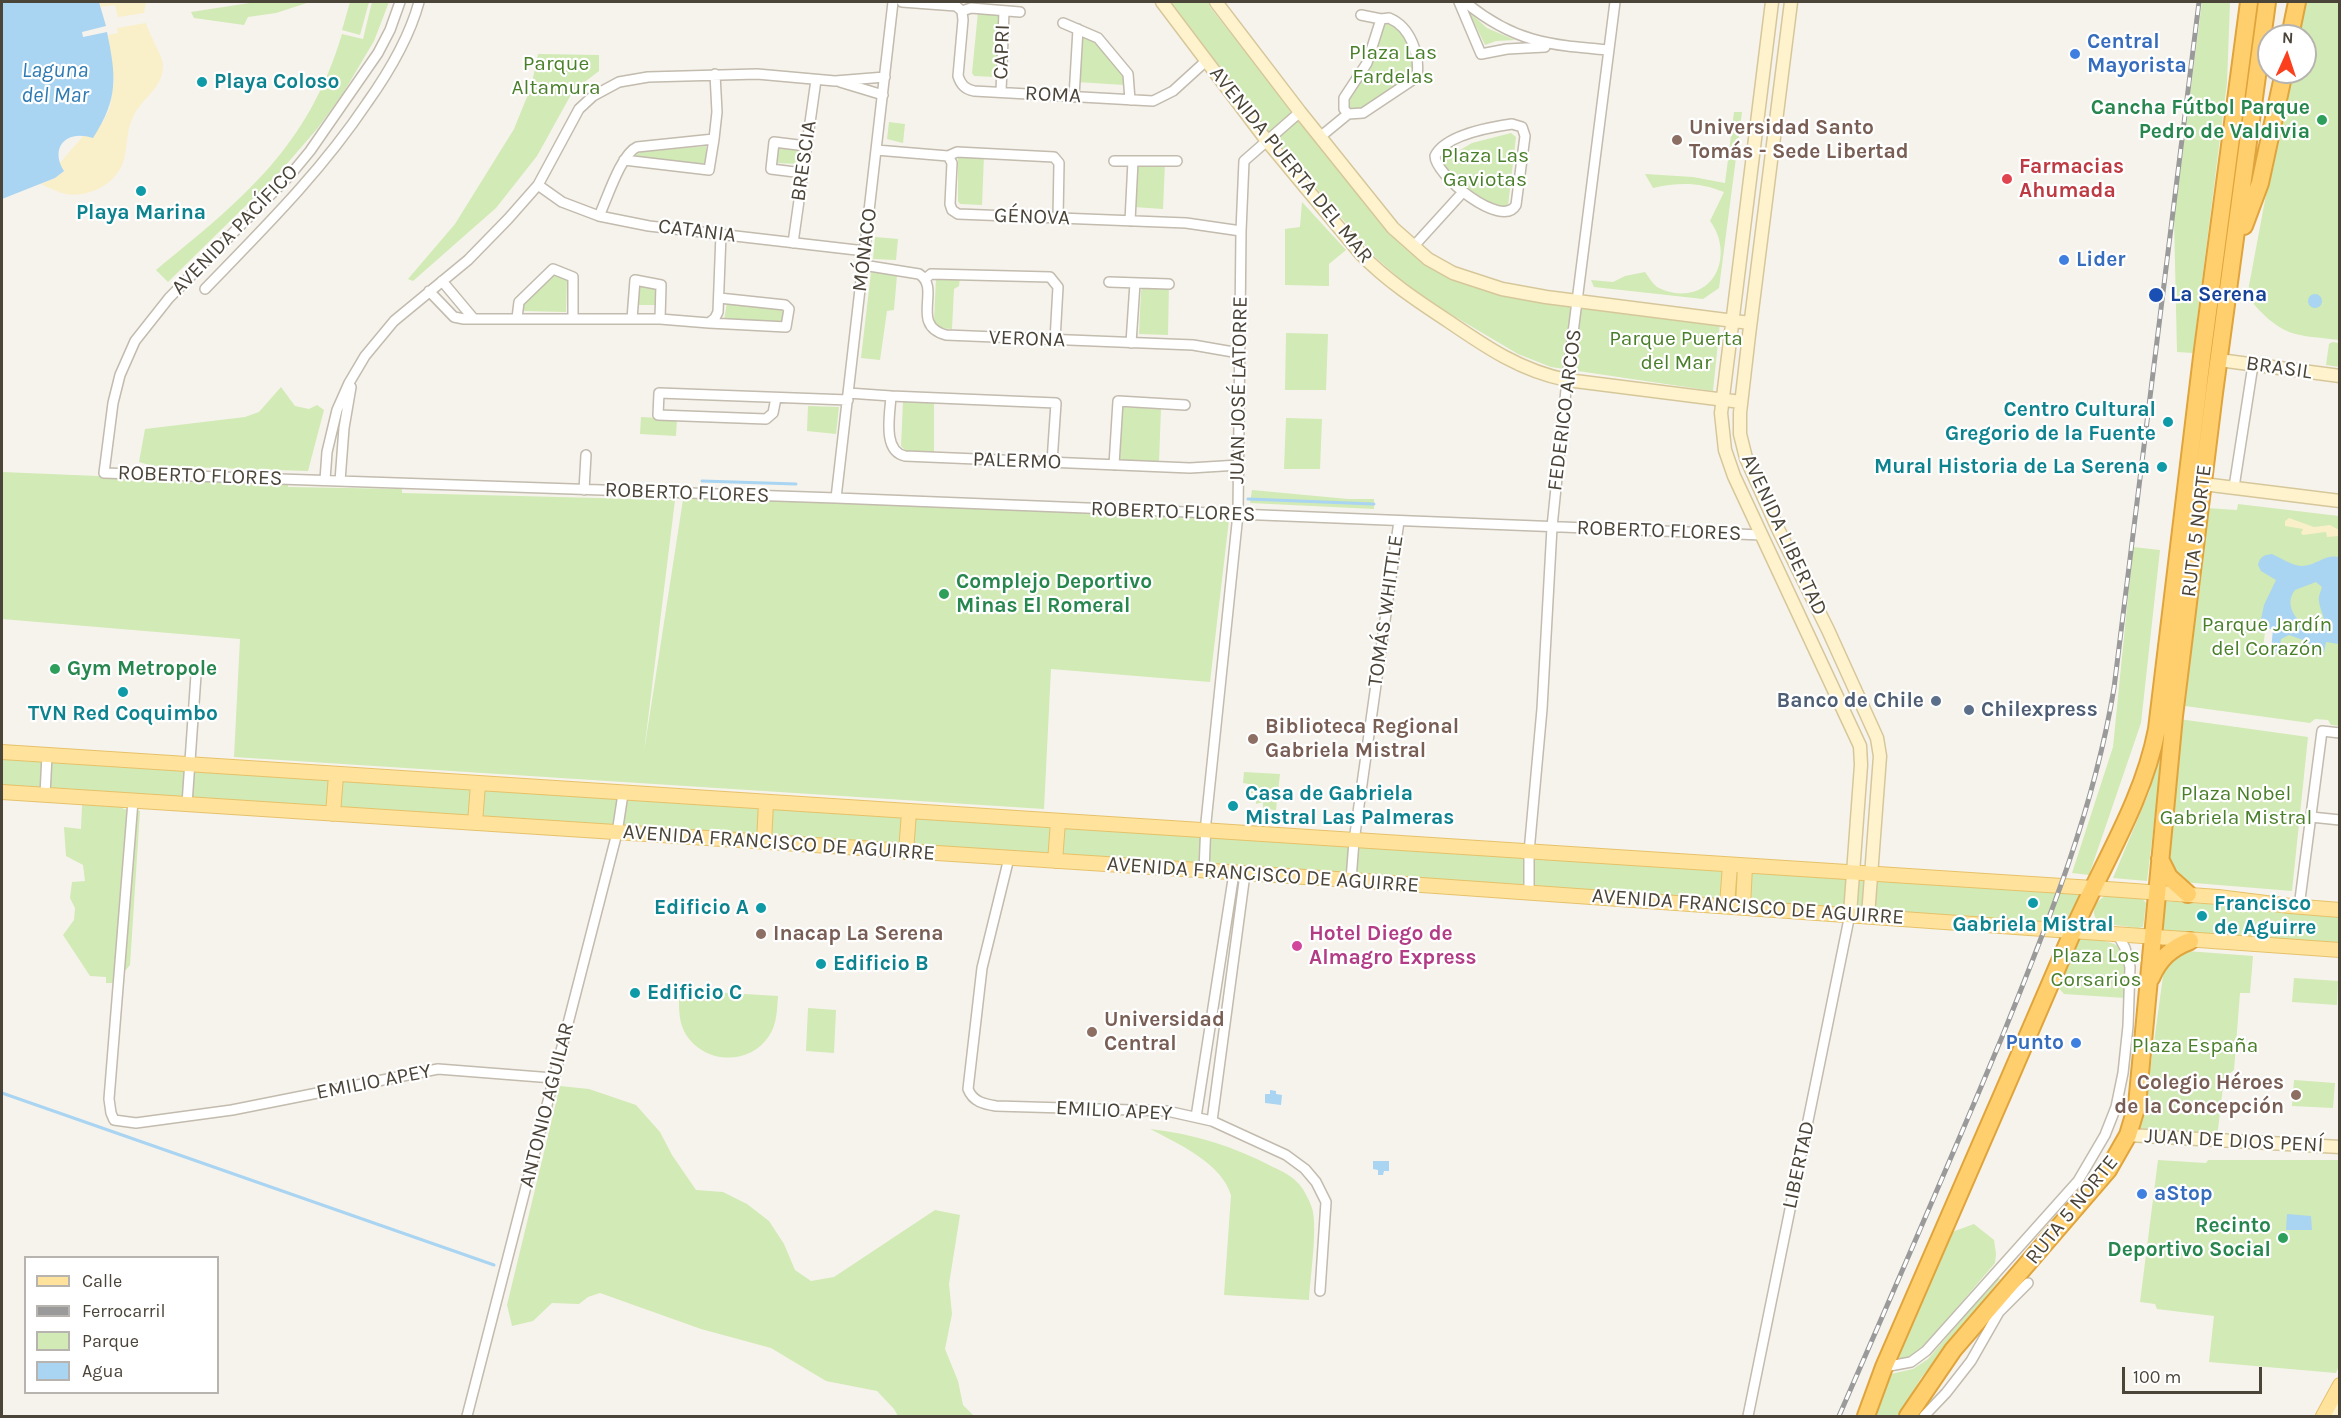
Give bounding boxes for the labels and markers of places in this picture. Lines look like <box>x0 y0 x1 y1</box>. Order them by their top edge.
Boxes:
place label: Central Mayorista <box>2087 29 2187 79</box>
marker: Central Mayorista <box>2068 47 2082 61</box>
place label: Playa Coloso <box>214 69 339 95</box>
marker: Playa Coloso <box>195 75 209 89</box>
place label: Cancha Fútbol Parque Pedro de Valdivia <box>2091 95 2310 145</box>
marker: Cancha Fútbol Parque Pedro de Valdivia <box>2315 113 2329 127</box>
place label: Universidad Santo Tomás - Sede Libertad <box>1689 115 1909 165</box>
marker: Universidad Santo Tomás - Sede Libertad <box>1670 133 1684 147</box>
place label: Farmacias Ahumada <box>2019 154 2124 204</box>
marker: Farmacias Ahumada <box>2000 172 2014 186</box>
marker: Playa Marina <box>134 184 148 198</box>
place label: Playa Marina <box>76 200 206 226</box>
place label: Lider <box>2076 247 2126 273</box>
marker: Lider <box>2057 253 2071 267</box>
place label: La Serena <box>2170 282 2267 308</box>
marker: La Serena <box>2147 286 2165 304</box>
place label: Centro Cultural Gregorio de la Fuente <box>1945 397 2156 447</box>
marker: Centro Cultural Gregorio de la Fuente <box>2161 415 2175 429</box>
place label: Mural Historia de La Serena <box>1874 454 2150 480</box>
marker: Mural Historia de La Serena <box>2155 460 2169 474</box>
place label: Complejo Deportivo Minas El Romeral <box>956 569 1152 619</box>
marker: Complejo Deportivo Minas El Romeral <box>937 587 951 601</box>
place label: Gym Metropole <box>67 656 217 682</box>
marker: Gym Metropole <box>48 662 62 676</box>
marker: TVN Red Coquimbo <box>116 685 130 699</box>
place label: Banco de Chile <box>1777 688 1924 714</box>
marker: Banco de Chile <box>1929 694 1943 708</box>
place label: Chilexpress <box>1981 697 2098 723</box>
place label: TVN Red Coquimbo <box>28 701 218 727</box>
marker: Chilexpress <box>1962 703 1976 717</box>
place label: Biblioteca Regional Gabriela Mistral <box>1265 714 1459 764</box>
marker: Biblioteca Regional Gabriela Mistral <box>1246 732 1260 746</box>
place label: Casa de Gabriela Mistral Las Palmeras <box>1245 781 1454 831</box>
marker: Casa de Gabriela Mistral Las Palmeras <box>1226 799 1240 813</box>
place label: Francisco de Aguirre <box>2214 891 2316 941</box>
place label: Edificio A <box>654 895 749 921</box>
marker: Gabriela Mistral <box>2026 896 2040 910</box>
marker: Edificio A <box>754 901 768 915</box>
marker: Francisco de Aguirre <box>2195 909 2209 923</box>
place label: Gabriela Mistral <box>1952 912 2114 938</box>
place label: Inacap La Serena <box>773 921 944 947</box>
place label: Hotel Diego de Almagro Express <box>1309 921 1477 971</box>
marker: Inacap La Serena <box>754 927 768 941</box>
marker: Hotel Diego de Almagro Express <box>1290 939 1304 953</box>
place label: Edificio B <box>833 951 929 977</box>
marker: Edificio B <box>814 957 828 971</box>
place label: Edificio C <box>647 980 742 1006</box>
marker: Edificio C <box>628 986 642 1000</box>
place label: Universidad Central <box>1104 1007 1225 1057</box>
marker: Universidad Central <box>1085 1025 1099 1039</box>
place label: Punto <box>2005 1030 2064 1056</box>
marker: Punto <box>2069 1036 2083 1050</box>
place label: Colegio Héroes de la Concepción <box>2114 1070 2284 1120</box>
marker: Colegio Héroes de la Concepción <box>2289 1088 2303 1102</box>
place label: aStop <box>2154 1181 2213 1207</box>
marker: aStop <box>2135 1187 2149 1201</box>
place label: Recinto Deportivo Social <box>2107 1213 2271 1263</box>
marker: Recinto Deportivo Social <box>2276 1231 2290 1245</box>

